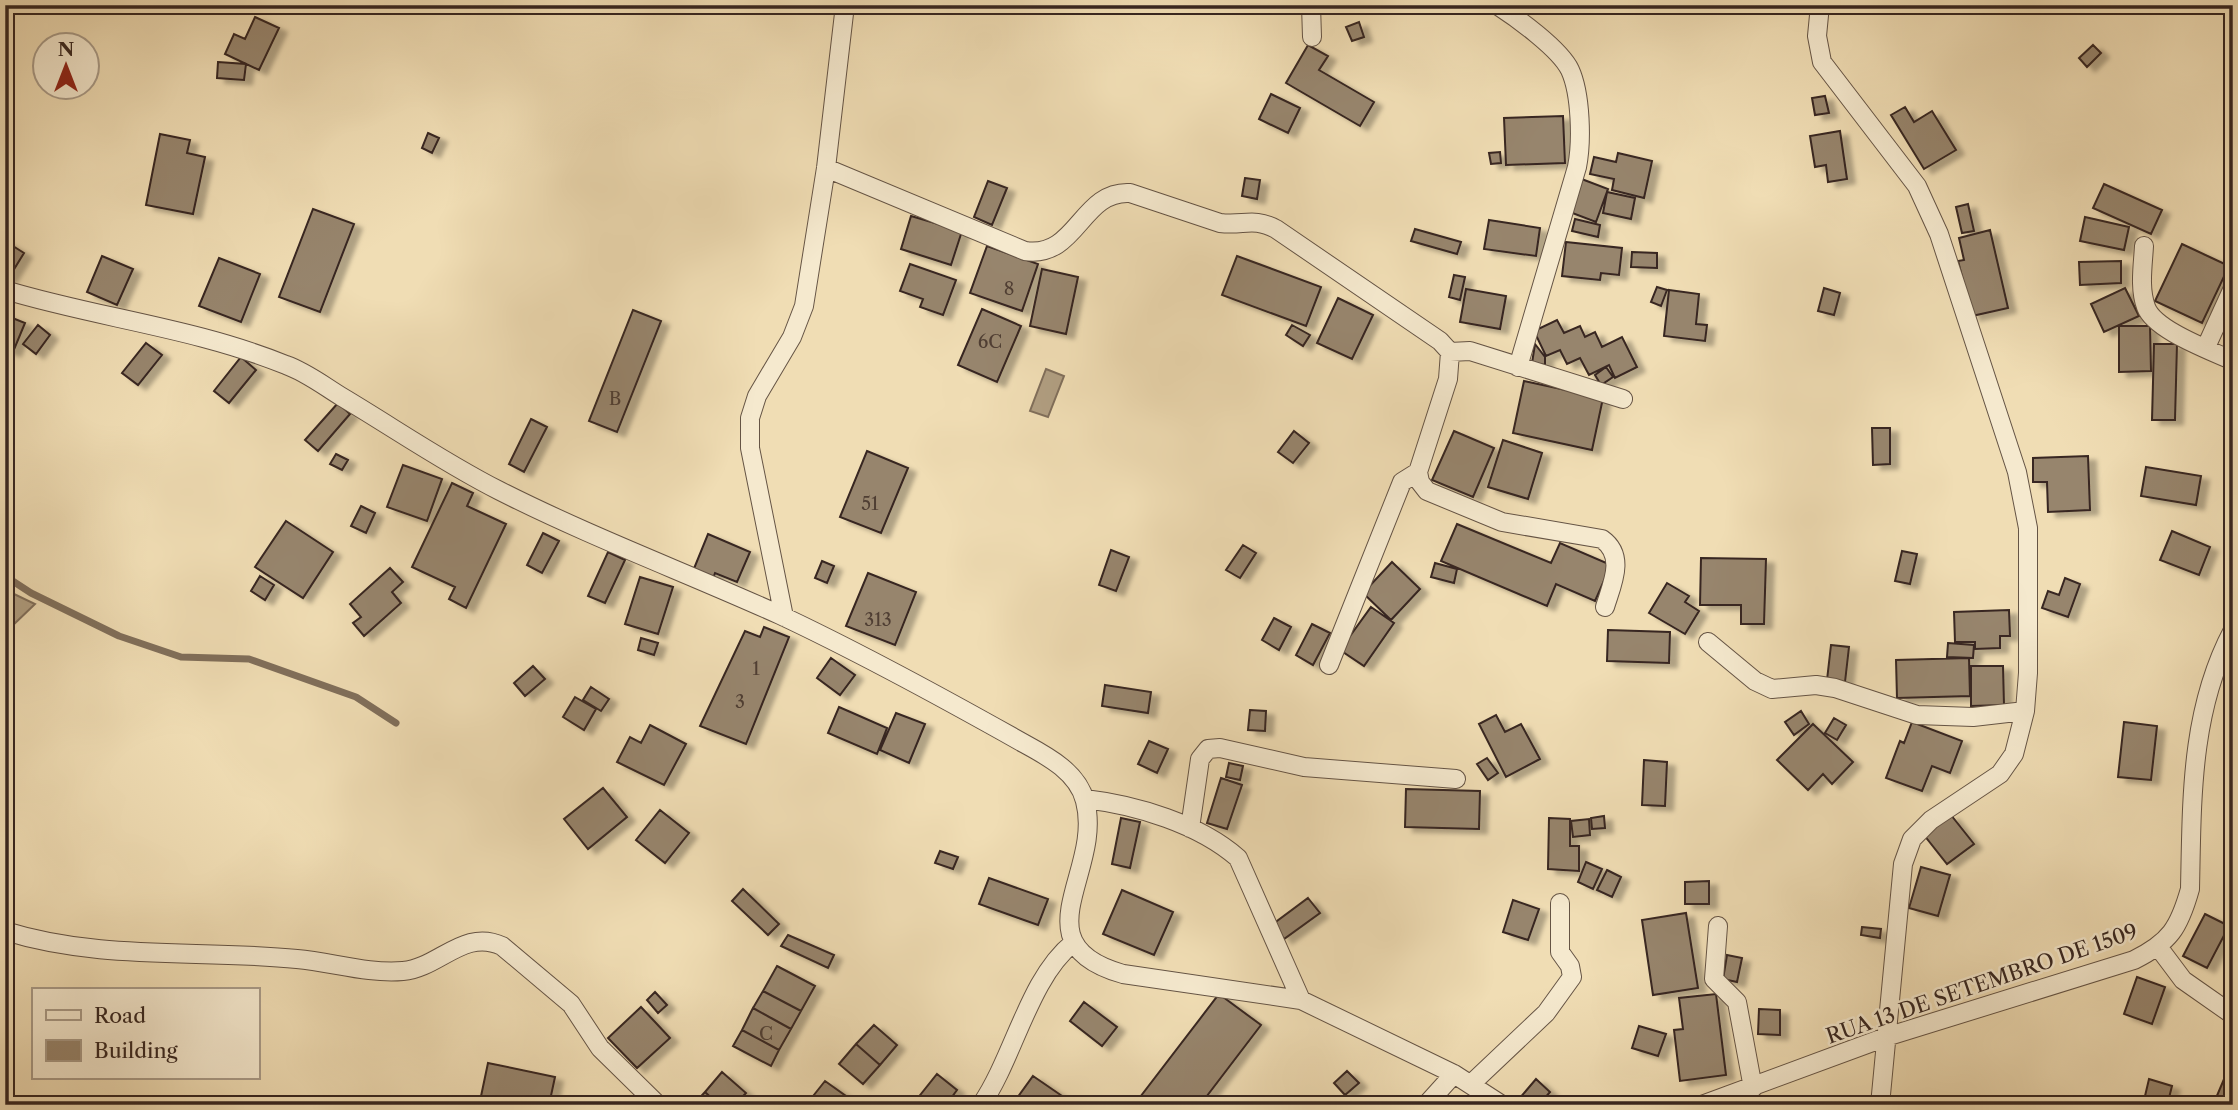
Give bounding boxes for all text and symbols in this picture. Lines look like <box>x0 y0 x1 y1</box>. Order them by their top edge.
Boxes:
north arrow <box>32 32 102 102</box>
text: N <box>58 38 74 61</box>
house number: 8 <box>1004 278 1014 300</box>
house number: 6C <box>978 331 1002 353</box>
house number: B <box>609 388 621 410</box>
house number: 51 <box>861 493 879 515</box>
house number: 313 <box>864 609 892 631</box>
house number: 1 <box>752 658 760 680</box>
house number: 3 <box>735 691 745 713</box>
street label: RUA 13 DE SETEMBRO DE 1509 <box>1823 918 2141 1049</box>
legend <box>32 988 259 1078</box>
text: Road <box>94 1003 146 1028</box>
house number: C <box>759 1023 773 1045</box>
text: Building <box>94 1038 179 1063</box>

